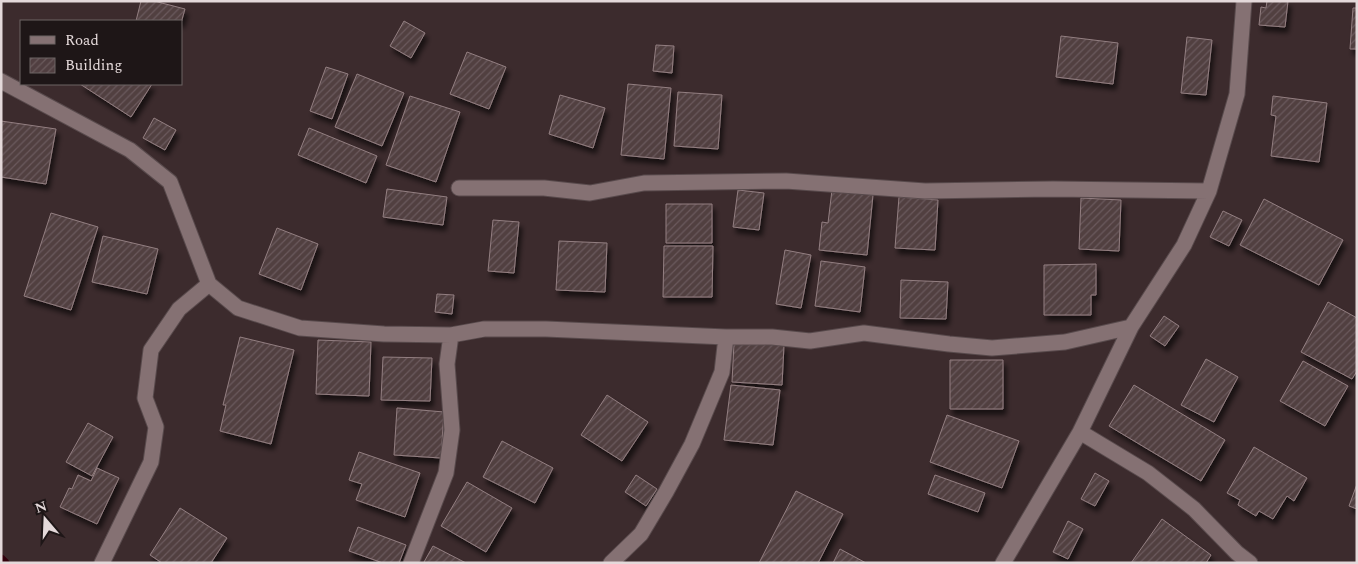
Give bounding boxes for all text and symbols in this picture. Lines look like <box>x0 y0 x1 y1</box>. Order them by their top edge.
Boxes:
legend <box>20 20 182 85</box>
text: Road <box>65 29 99 52</box>
text: Building <box>65 54 122 77</box>
north arrow <box>20 494 70 544</box>
text: N <box>32 495 50 519</box>

